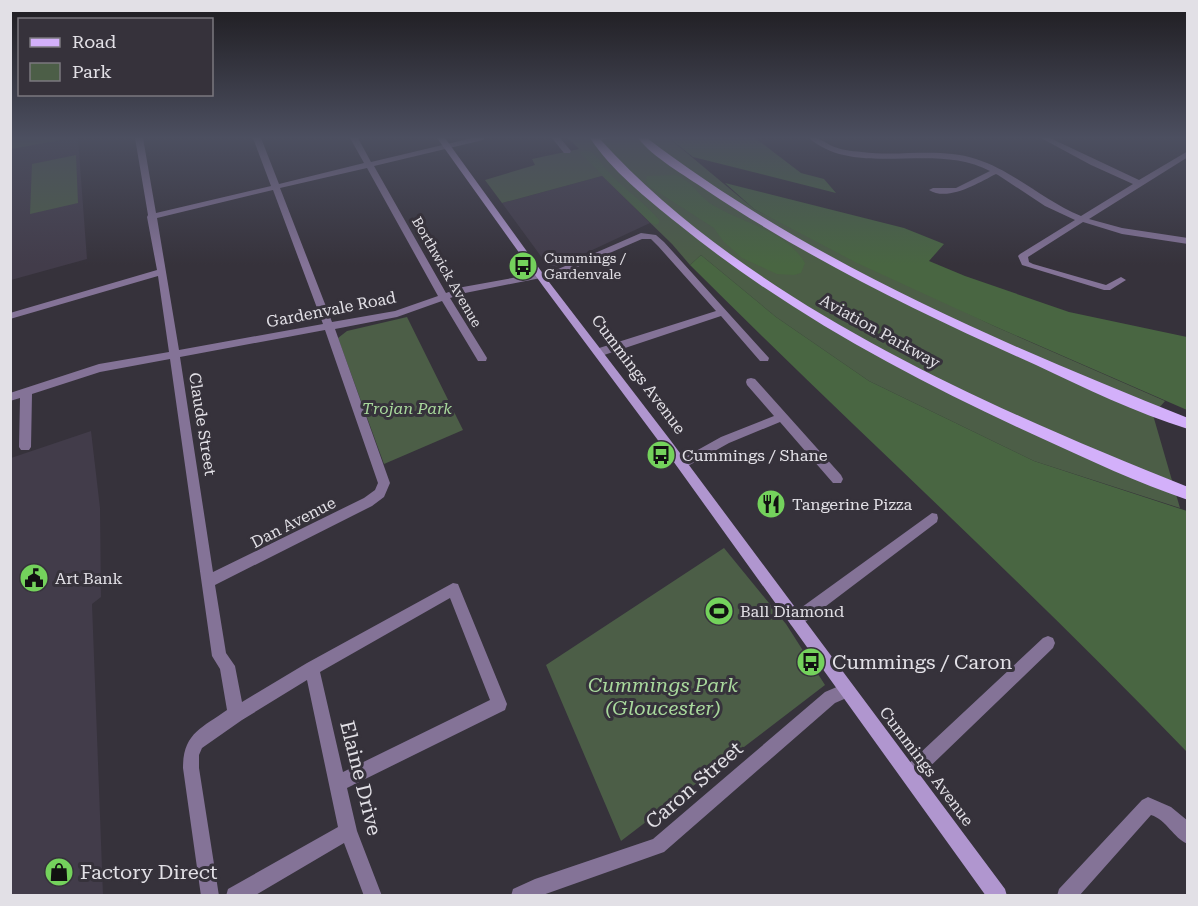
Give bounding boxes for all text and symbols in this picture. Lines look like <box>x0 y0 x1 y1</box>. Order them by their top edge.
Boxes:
legend <box>18 18 213 96</box>
text: Road <box>72 31 117 52</box>
text: Park <box>72 61 112 82</box>
street label: Borthwick Avenue <box>409 214 485 330</box>
bus stop icon: Cummings / Gardenvale <box>507 250 539 282</box>
place label: Cummings / Gardenvale <box>544 250 627 282</box>
street label: Gardenvale Road <box>265 288 398 331</box>
street label: Aviation Parkway <box>816 290 944 373</box>
street label: Cummings Avenue <box>588 311 690 438</box>
street label: Claude Street <box>185 371 220 477</box>
park label: Trojan Park <box>362 399 452 418</box>
bus stop icon: Cummings / Shane <box>645 439 677 471</box>
place label: Cummings / Shane <box>682 446 828 465</box>
restaurant icon: Tangerine Pizza <box>755 488 787 520</box>
street label: Dan Avenue <box>248 493 339 552</box>
place label: Tangerine Pizza <box>792 495 913 514</box>
public building icon: Art Bank <box>18 562 50 594</box>
place label: Art Bank <box>55 569 123 588</box>
sports icon: Ball Diamond <box>703 595 735 627</box>
place label: Ball Diamond <box>740 602 844 621</box>
bus stop icon: Cummings / Caron <box>795 646 827 678</box>
place label: Cummings / Caron <box>832 650 1012 674</box>
park label: Cummings Park (Gloucester) <box>588 673 738 720</box>
street label: Cummings Avenue <box>876 703 978 830</box>
street label: Elaine Drive <box>335 718 387 838</box>
street label: Caron Street <box>641 736 748 834</box>
shop icon: Factory Direct <box>43 856 75 888</box>
place label: Factory Direct <box>80 860 218 884</box>

